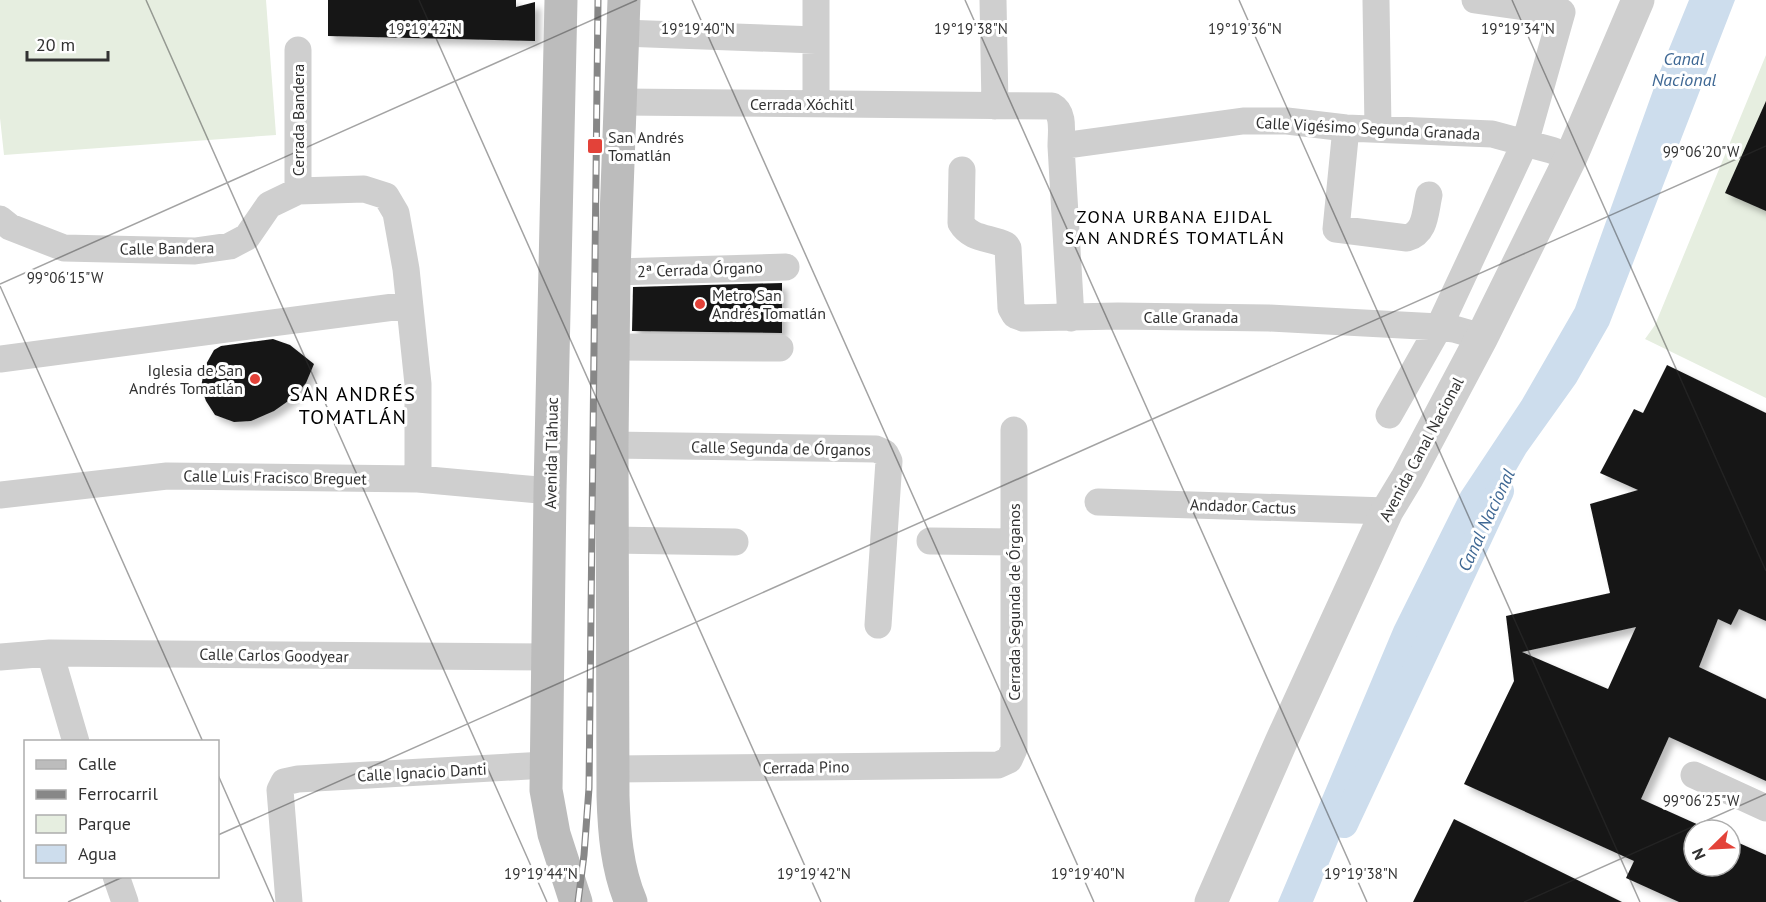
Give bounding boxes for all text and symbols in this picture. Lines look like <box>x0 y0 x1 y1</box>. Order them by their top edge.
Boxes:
text: 19°19'42"N <box>388 19 462 38</box>
text: 19°19'40"N <box>661 19 735 38</box>
text: 19°19'38"N <box>934 19 1008 38</box>
text: 19°19'36"N <box>1208 19 1282 38</box>
text: 19°19'34"N <box>1481 19 1555 38</box>
scale bar <box>27 24 108 62</box>
text: 20 m <box>36 33 75 56</box>
water label: Canal Nacional <box>1652 47 1716 91</box>
street label: Cerrada Bandera <box>288 64 308 176</box>
street label: Cerrada Xóchitl <box>750 94 854 114</box>
street label: Calle Vigésimo Segunda Granada <box>1255 112 1481 144</box>
place label: San Andrés Tomatlán <box>608 127 684 165</box>
marker: San Andrés Tomatlán <box>586 137 604 155</box>
text: 99°06'20"W <box>1663 142 1740 161</box>
district label: ZONA URBANA EJIDAL SAN ANDRÉS TOMATLÁN <box>1065 205 1285 249</box>
street label: Calle Bandera <box>119 237 215 259</box>
street label: 2ª Cerrada Órgano <box>637 257 763 281</box>
text: 99°06'15"W <box>27 268 104 287</box>
place label: Metro San Andrés Tomatlán <box>712 285 826 323</box>
marker: Metro San Andrés Tomatlán <box>693 297 707 311</box>
street label: Calle Granada <box>1144 307 1238 327</box>
place label: Iglesia de San Andrés Tomatlán <box>129 360 243 398</box>
marker: Iglesia de San Andrés Tomatlán <box>248 372 262 386</box>
street label: Avenida Canal Nacional <box>1374 373 1468 525</box>
district label: SAN ANDRÉS TOMATLÁN <box>290 381 416 430</box>
street label: Avenida Tláhuac <box>540 397 562 509</box>
street label: Calle Segunda de Órganos <box>691 436 871 460</box>
street label: Calle Luis Fracisco Breguet <box>183 465 367 489</box>
water label: Canal Nacional <box>1452 465 1520 575</box>
street label: Andador Cactus <box>1190 494 1297 518</box>
street label: Cerrada Segunda de Órganos <box>1004 503 1024 701</box>
street label: Calle Carlos Goodyear <box>199 644 349 666</box>
legend <box>24 740 219 878</box>
text: Calle <box>78 752 117 775</box>
street label: Cerrada Pino <box>762 756 850 778</box>
street label: Calle Ignacio Danti <box>357 759 487 785</box>
text: Ferrocarril <box>78 782 158 805</box>
text: 99°06'25"W <box>1663 791 1740 810</box>
text: Parque <box>78 812 131 835</box>
north arrow <box>1682 818 1742 878</box>
text: Agua <box>78 842 117 865</box>
text: N <box>1687 845 1710 863</box>
text: 19°19'44"N <box>504 864 578 883</box>
text: 19°19'42"N <box>777 864 851 883</box>
text: 19°19'40"N <box>1051 864 1125 883</box>
text: 19°19'38"N <box>1324 864 1398 883</box>

